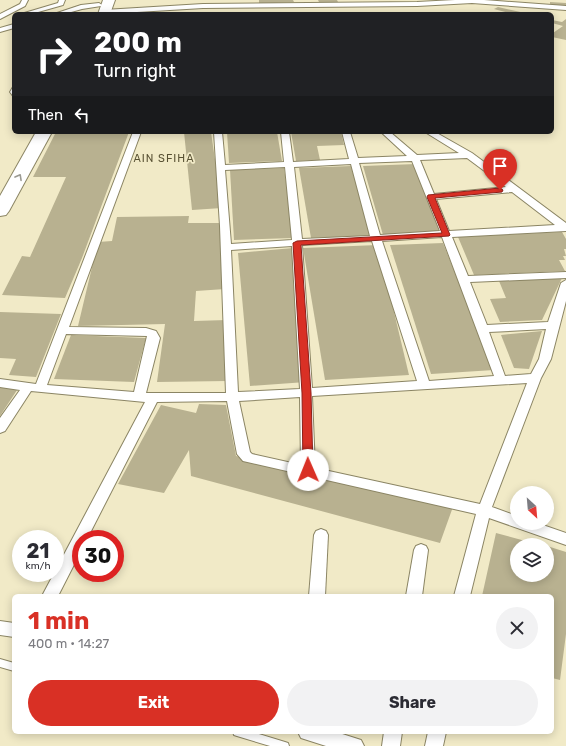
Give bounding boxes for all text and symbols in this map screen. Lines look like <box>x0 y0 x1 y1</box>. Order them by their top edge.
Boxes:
text: 200 m <box>94 26 182 59</box>
icon: right <box>28 28 80 80</box>
text: Turn right <box>94 60 176 82</box>
icon: left <box>71 104 93 126</box>
text: Then <box>28 106 63 124</box>
pin <box>483 149 517 190</box>
district label: AIN SFIHA <box>133 152 195 165</box>
icon: arrive <box>489 155 511 177</box>
one-way arrow <box>14 174 22 181</box>
position arrow <box>287 449 329 491</box>
north arrow <box>510 486 554 530</box>
map controls <box>510 486 554 582</box>
speed limit sign: 30 <box>72 530 124 582</box>
button: layers <box>510 538 554 582</box>
text: 21 <box>27 539 49 563</box>
text: km/h <box>26 560 50 572</box>
text: 1 min <box>28 607 89 635</box>
button: close <box>496 607 538 649</box>
text: 400 m · 14:27 <box>28 636 109 651</box>
button: Exit <box>28 680 279 726</box>
button: Share <box>287 680 538 726</box>

